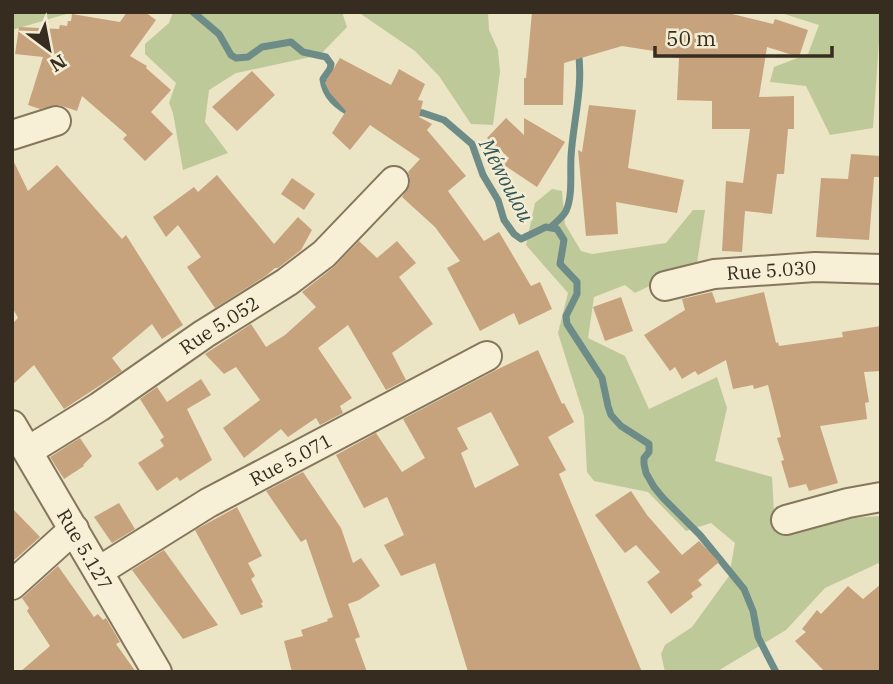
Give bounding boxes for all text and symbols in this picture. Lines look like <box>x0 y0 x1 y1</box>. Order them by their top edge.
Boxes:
north arrow <box>14 14 84 84</box>
scale bar <box>655 14 832 58</box>
text: 50 m <box>666 24 716 52</box>
text: N <box>45 49 71 78</box>
water label: Méwoulou <box>473 132 541 227</box>
street label: Rue 5.030 <box>726 255 817 285</box>
street label: Rue 5.052 <box>175 291 263 359</box>
street label: Rue 5.071 <box>245 428 336 491</box>
street label: Rue 5.127 <box>52 504 118 594</box>

